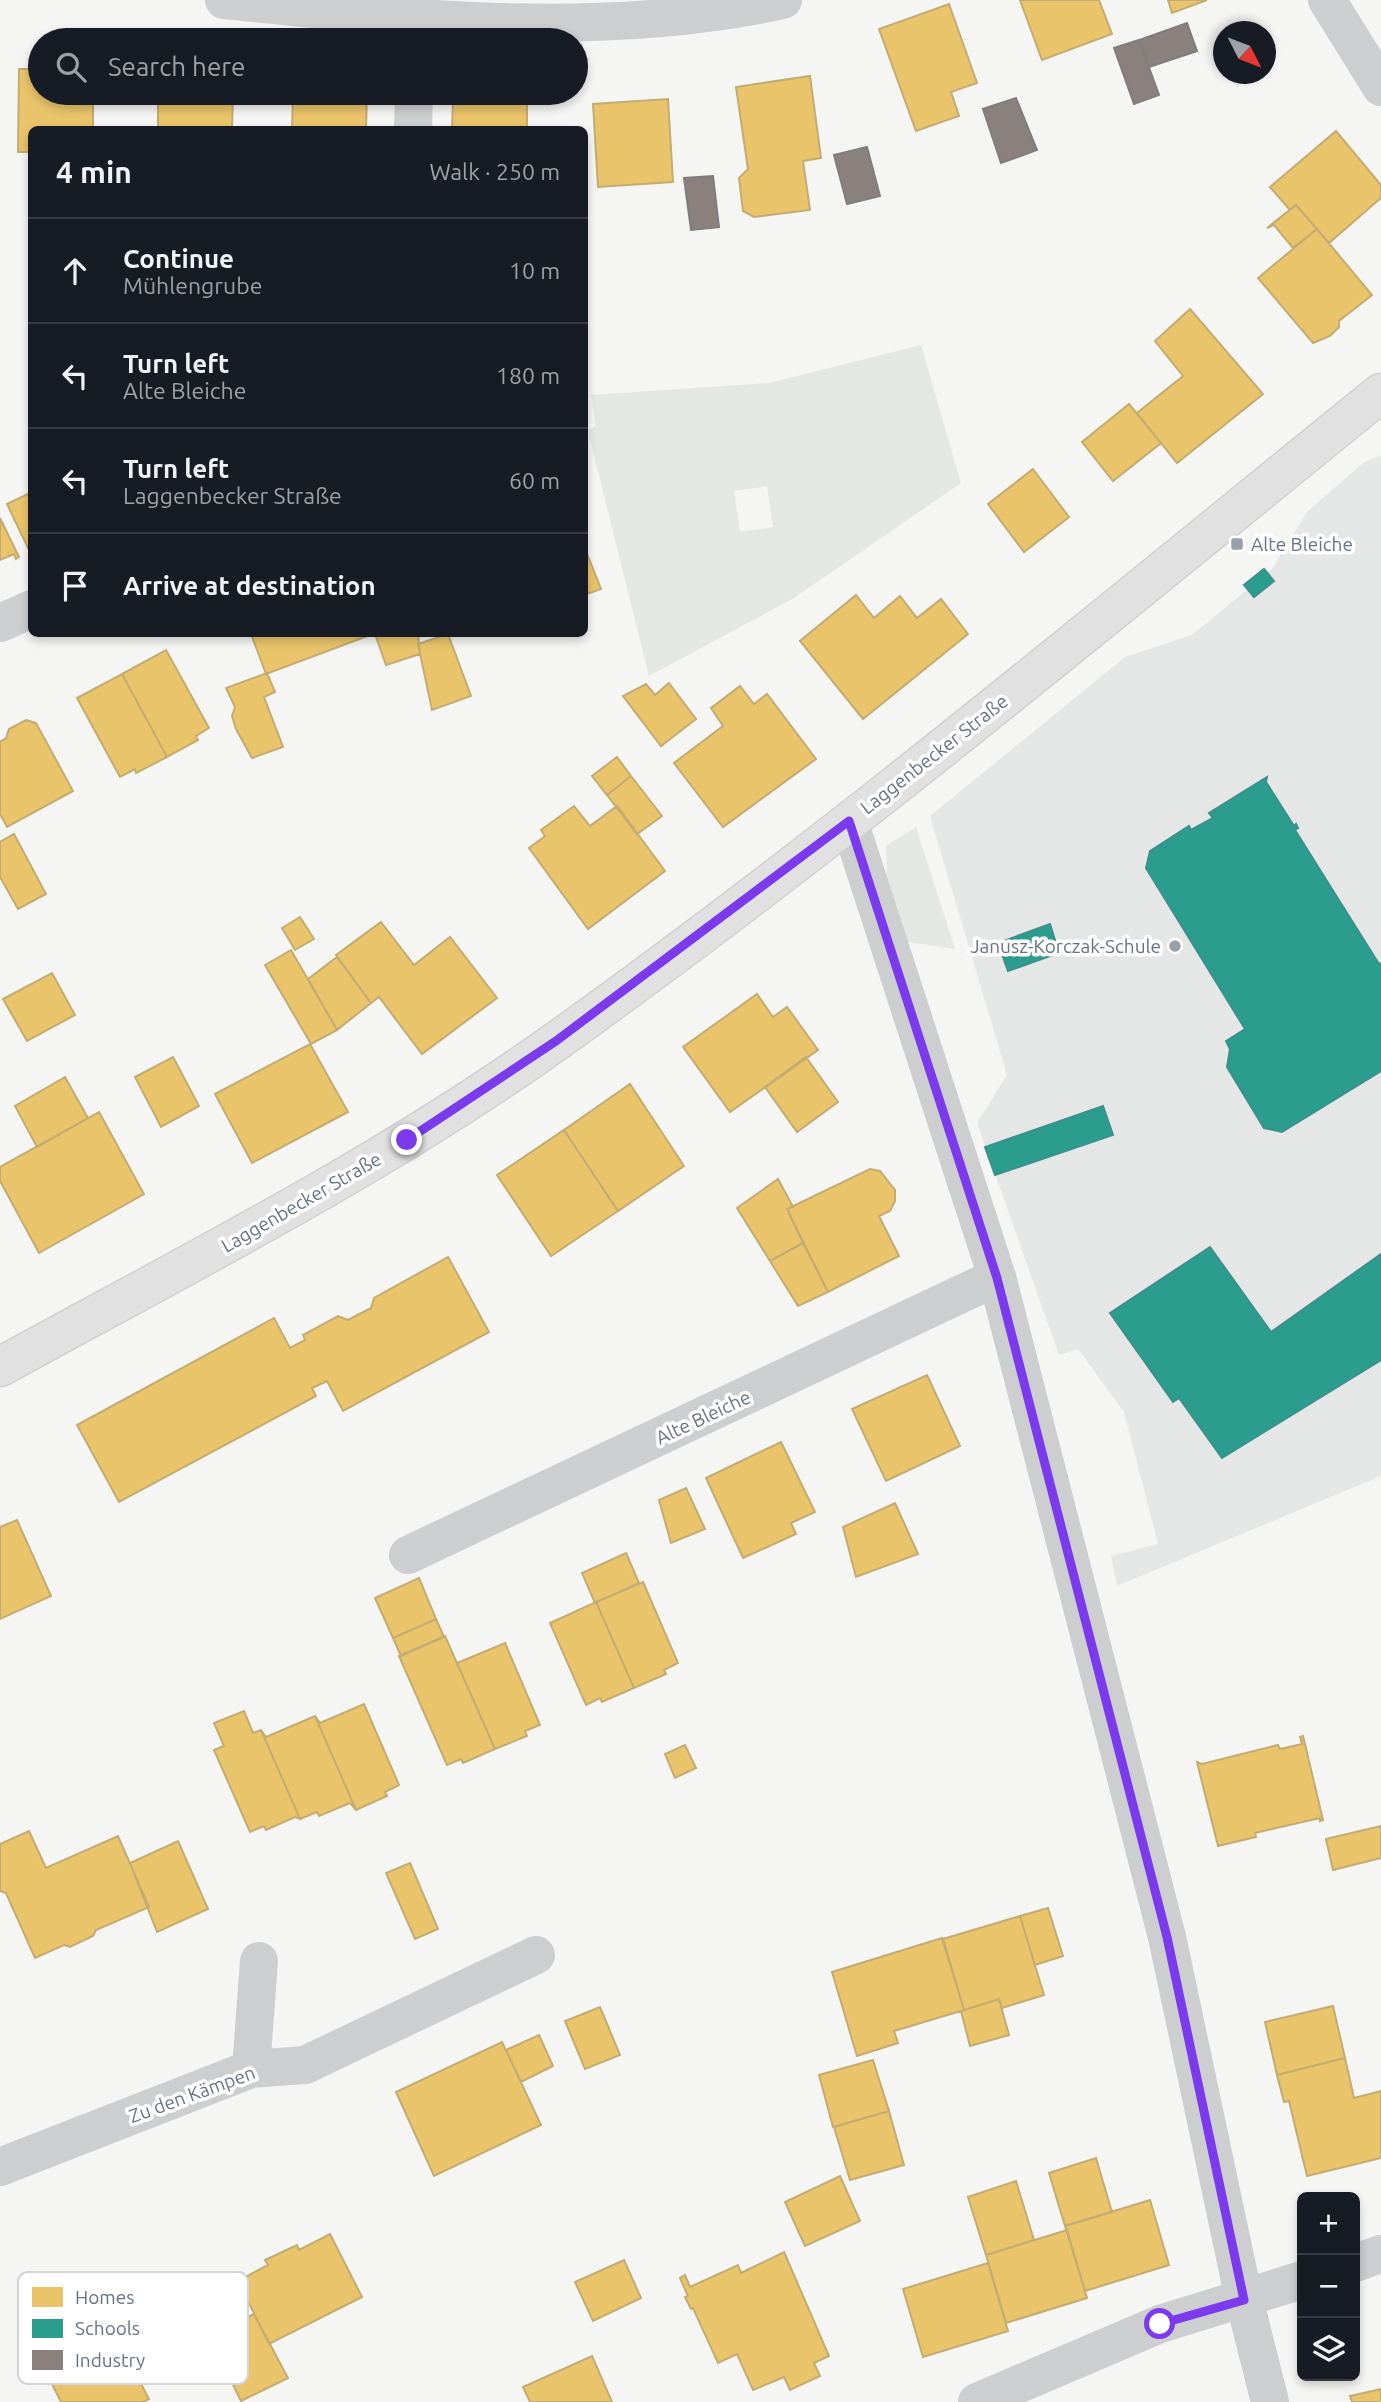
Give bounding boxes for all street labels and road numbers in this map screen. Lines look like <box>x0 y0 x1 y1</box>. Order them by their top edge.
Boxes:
street label: Laggenbecker Straße <box>856 690 1012 818</box>
street label: Laggenbecker Straße <box>217 1147 385 1257</box>
street label: Alte Bleiche <box>652 1385 754 1449</box>
street label: Zu den Kämpen <box>126 2061 258 2127</box>

